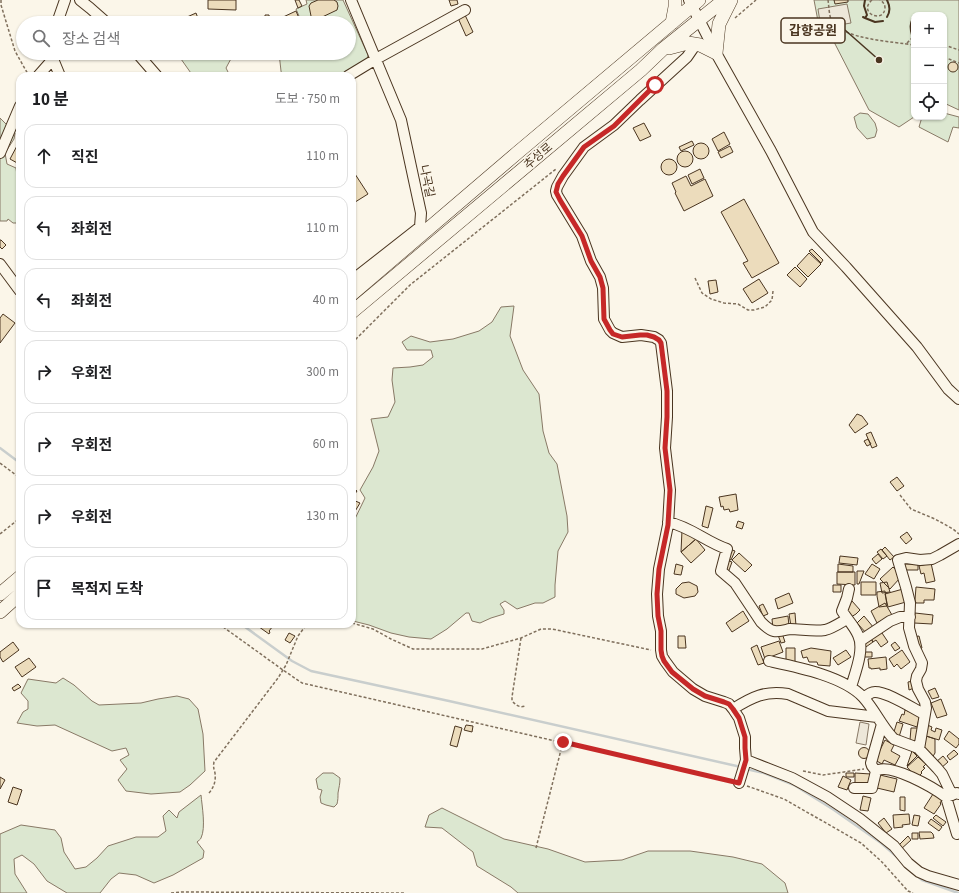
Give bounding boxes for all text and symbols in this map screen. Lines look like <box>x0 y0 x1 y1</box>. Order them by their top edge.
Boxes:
map controls <box>911 12 947 120</box>
button: + <box>911 12 947 48</box>
search box <box>16 16 356 60</box>
callout: 갑향공원 <box>781 18 845 43</box>
text: 갑향공원 <box>789 22 837 40</box>
icon: search <box>30 27 52 49</box>
text: 장소 검색 <box>62 29 120 50</box>
button: − <box>911 48 947 84</box>
route start <box>646 76 664 94</box>
button: locate <box>911 84 947 120</box>
text: 10 분 <box>32 88 69 112</box>
text: 도보 · 750 m <box>275 90 340 108</box>
street label: 추성로 <box>520 139 556 174</box>
icon: ahead <box>33 145 55 167</box>
text: 직진 <box>71 147 99 168</box>
text: 110 m <box>306 147 339 165</box>
street label: 나곡길 <box>415 163 438 199</box>
icon: left <box>33 217 55 239</box>
text: 좌회전 <box>71 219 112 240</box>
text: 110 m <box>306 219 339 237</box>
icon: left <box>33 289 55 311</box>
text: 좌회전 <box>71 291 112 312</box>
text: 40 m <box>313 291 339 309</box>
icon: right <box>33 361 55 383</box>
text: 우회전 <box>71 363 112 384</box>
text: 300 m <box>306 363 339 381</box>
icon: right <box>33 433 55 455</box>
text: 우회전 <box>71 435 112 456</box>
text: 60 m <box>313 435 339 453</box>
icon: right <box>33 505 55 527</box>
text: 우회전 <box>71 507 112 528</box>
text: 130 m <box>306 507 339 525</box>
icon: arrive <box>33 577 55 599</box>
text: 목적지 도착 <box>71 579 143 600</box>
route end <box>554 733 572 751</box>

